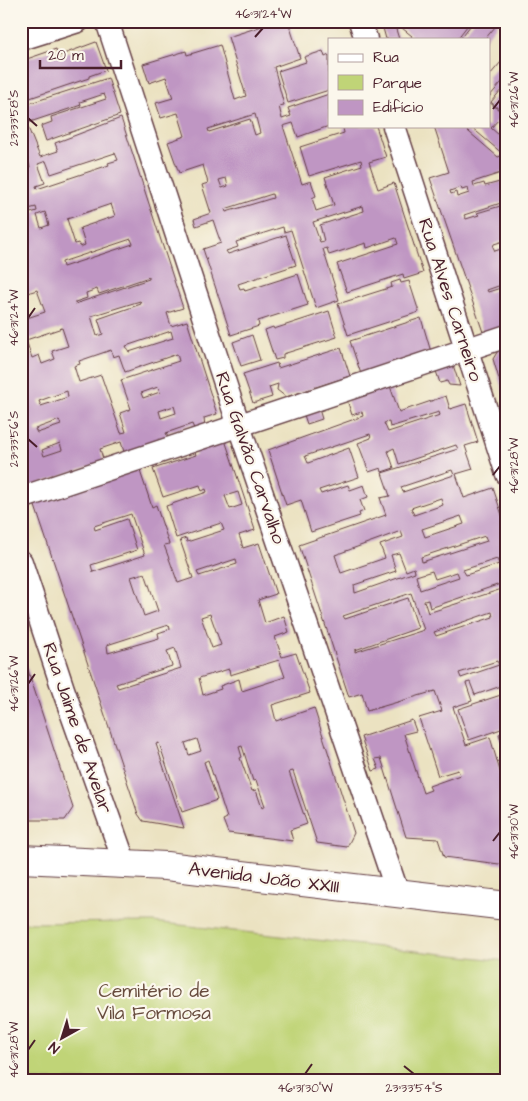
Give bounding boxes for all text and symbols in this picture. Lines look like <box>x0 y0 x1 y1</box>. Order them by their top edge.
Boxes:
text: 46°31'24"W <box>234 6 292 23</box>
scale bar <box>40 38 121 70</box>
legend <box>328 38 490 128</box>
text: 20 m <box>48 45 84 66</box>
text: Rua <box>373 47 399 68</box>
text: 46°31'26"W <box>506 71 523 128</box>
text: Parque <box>373 73 422 94</box>
text: 23°33'58"S <box>6 89 23 146</box>
text: Edifício <box>373 97 424 118</box>
street label: Rua Alves Carneiro <box>411 215 489 385</box>
text: 46°31'24"W <box>6 289 23 347</box>
street label: Rua Galvão Carvalho <box>208 368 292 548</box>
text: 23°33'56"S <box>6 411 23 467</box>
text: 46°31'28"W <box>506 437 523 494</box>
street label: Rua Jaime de Avelar <box>35 639 119 817</box>
text: 46°31'26"W <box>6 655 23 712</box>
text: 46°31'30"W <box>506 803 523 860</box>
street label: Avenida João XXIII <box>187 855 341 901</box>
park label: Cemitério de Vila Formosa <box>97 978 211 1027</box>
north arrow <box>38 1014 88 1064</box>
text: 46°31'28"W <box>6 1021 23 1078</box>
text: N <box>45 1037 64 1058</box>
text: 46°31'30"W <box>277 1080 334 1097</box>
text: 23°33'54"S <box>386 1080 443 1097</box>

